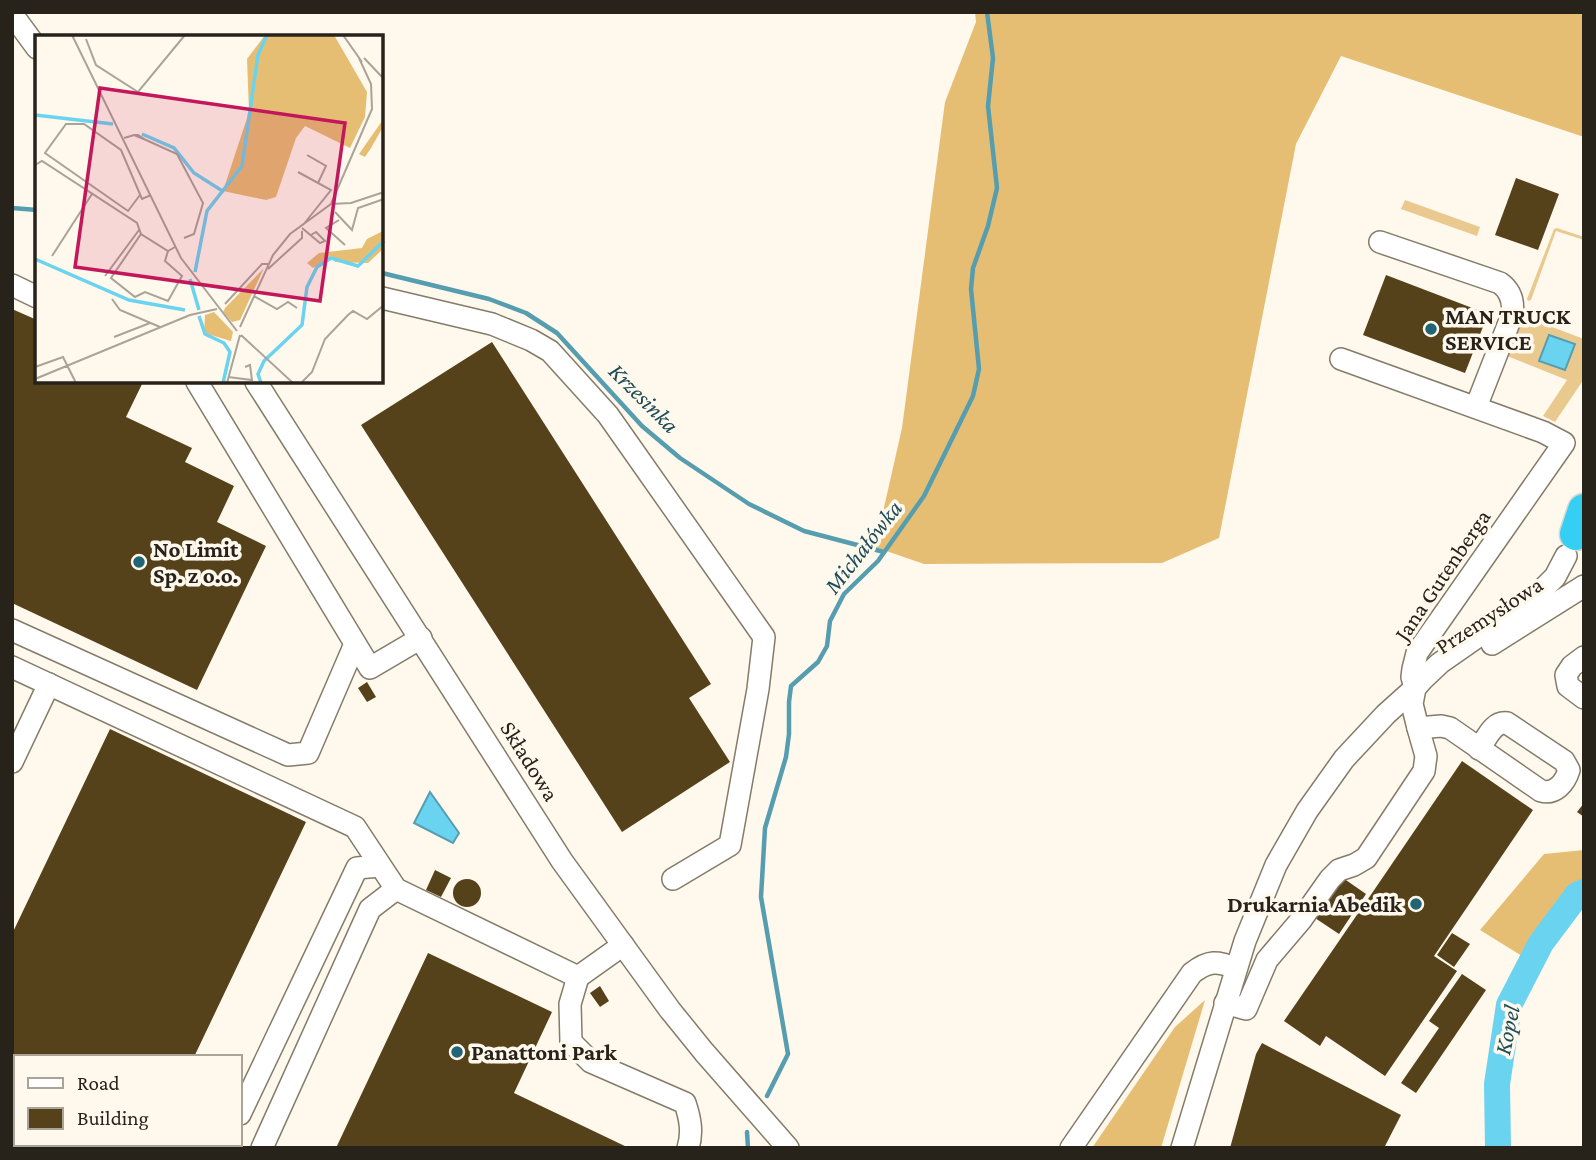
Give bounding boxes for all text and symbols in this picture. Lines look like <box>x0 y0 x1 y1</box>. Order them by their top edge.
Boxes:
inset map <box>35 35 383 383</box>
place label: MAN TRUCK SERVICE <box>1445 303 1571 355</box>
marker: MAN TRUCK SERVICE <box>1423 321 1439 337</box>
water label: Krzesinka <box>604 357 685 438</box>
water label: Michałówka <box>817 495 907 599</box>
street label: Jana Gutenberga <box>1387 504 1496 647</box>
place label: No Limit Sp. z o.o. <box>153 536 239 588</box>
marker: No Limit Sp. z o.o. <box>131 554 147 570</box>
street label: Przemysłowa <box>1431 571 1548 659</box>
street label: Składowa <box>495 716 565 806</box>
place label: Drukarnia Abedik <box>1227 891 1403 917</box>
marker: Drukarnia Abedik <box>1408 896 1424 912</box>
water label: Kopel <box>1488 1002 1525 1057</box>
place label: Panattoni Park <box>471 1039 617 1065</box>
marker: Panattoni Park <box>449 1044 465 1060</box>
legend <box>14 1055 242 1146</box>
text: Road <box>77 1071 120 1095</box>
text: Building <box>77 1106 149 1130</box>

